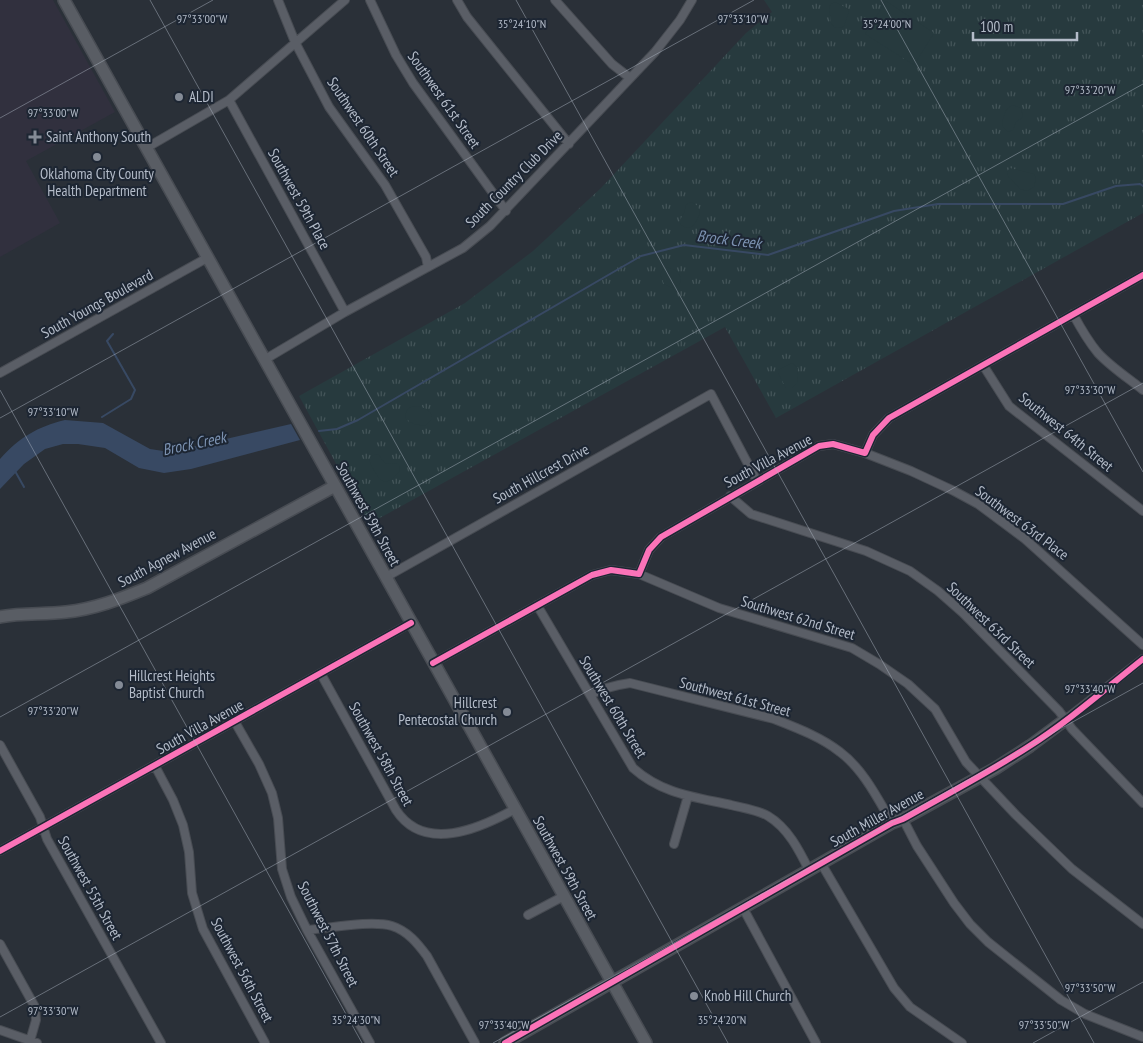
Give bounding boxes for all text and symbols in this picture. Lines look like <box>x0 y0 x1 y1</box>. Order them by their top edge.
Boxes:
scale bar <box>973 10 1077 42</box>
text: 97°33'00"W <box>177 11 227 26</box>
text: 97°33'10"W <box>718 11 768 26</box>
text: 35°24'10"N <box>498 16 546 31</box>
text: 35°24'00"N <box>863 16 911 31</box>
text: 100 m <box>980 17 1013 36</box>
street label: Southwest 61st Street <box>404 47 485 152</box>
street label: Southwest 60th Street <box>323 73 404 180</box>
text: 97°33'20"W <box>1065 82 1115 97</box>
place label: ALDI <box>189 87 214 106</box>
marker: ALDI <box>173 91 185 103</box>
text: 97°33'00"W <box>28 105 78 120</box>
street label: South Country Club Drive <box>461 126 566 231</box>
place label: Saint Anthony South <box>46 127 151 146</box>
marker: Saint Anthony South <box>28 130 42 144</box>
street label: Southwest 59th Place <box>264 145 335 253</box>
marker: Oklahoma City County Health Department <box>91 151 103 163</box>
place label: Oklahoma City County Health Department <box>40 164 154 200</box>
water label: Brock Creek <box>696 225 764 253</box>
street label: South Youngs Boulevard <box>38 265 156 342</box>
text: 97°33'30"W <box>1065 382 1115 397</box>
street label: Southwest 64th Street <box>1015 388 1117 475</box>
text: 97°33'10"W <box>28 404 78 419</box>
water label: Brock Creek <box>160 426 229 459</box>
street label: South Villa Avenue <box>721 429 815 492</box>
street label: South Hillcrest Drive <box>489 439 592 508</box>
street label: Southwest 59th Street <box>332 458 405 569</box>
street label: Southwest 63rd Place <box>972 481 1073 564</box>
street label: South Agnew Avenue <box>115 524 219 591</box>
street label: Southwest 63rd Street <box>943 578 1040 672</box>
street label: Southwest 62nd Street <box>739 591 857 644</box>
street label: Southwest 60th Street <box>575 652 651 761</box>
place label: Hillcrest Heights Baptist Church <box>129 666 215 702</box>
street label: Southwest 61st Street <box>677 673 793 720</box>
marker: Hillcrest Heights Baptist Church <box>113 679 125 691</box>
text: 97°33'40"W <box>1065 681 1115 696</box>
place label: Hillcrest Pentecostal Church <box>398 693 497 729</box>
street label: South Villa Avenue <box>153 695 247 758</box>
street label: Southwest 58th Street <box>345 698 418 809</box>
text: 97°33'20"W <box>28 703 78 718</box>
marker: Hillcrest Pentecostal Church <box>501 706 513 718</box>
street label: South Miller Avenue <box>827 784 927 851</box>
street label: Southwest 59th Street <box>529 812 602 923</box>
street label: Southwest 55th Street <box>54 832 127 943</box>
street label: Southwest 57th Street <box>294 878 363 990</box>
street label: Southwest 56th Street <box>207 914 278 1025</box>
text: 97°33'50"W <box>1065 980 1115 995</box>
place label: Knob Hill Church <box>704 986 791 1005</box>
marker: Knob Hill Church <box>688 990 700 1002</box>
text: 97°33'30"W <box>28 1003 78 1018</box>
text: 35°24'30"N <box>332 1012 380 1027</box>
text: 35°24'20"N <box>698 1012 746 1027</box>
text: 97°33'40"W <box>479 1017 529 1032</box>
text: 97°33'50"W <box>1019 1017 1069 1032</box>

